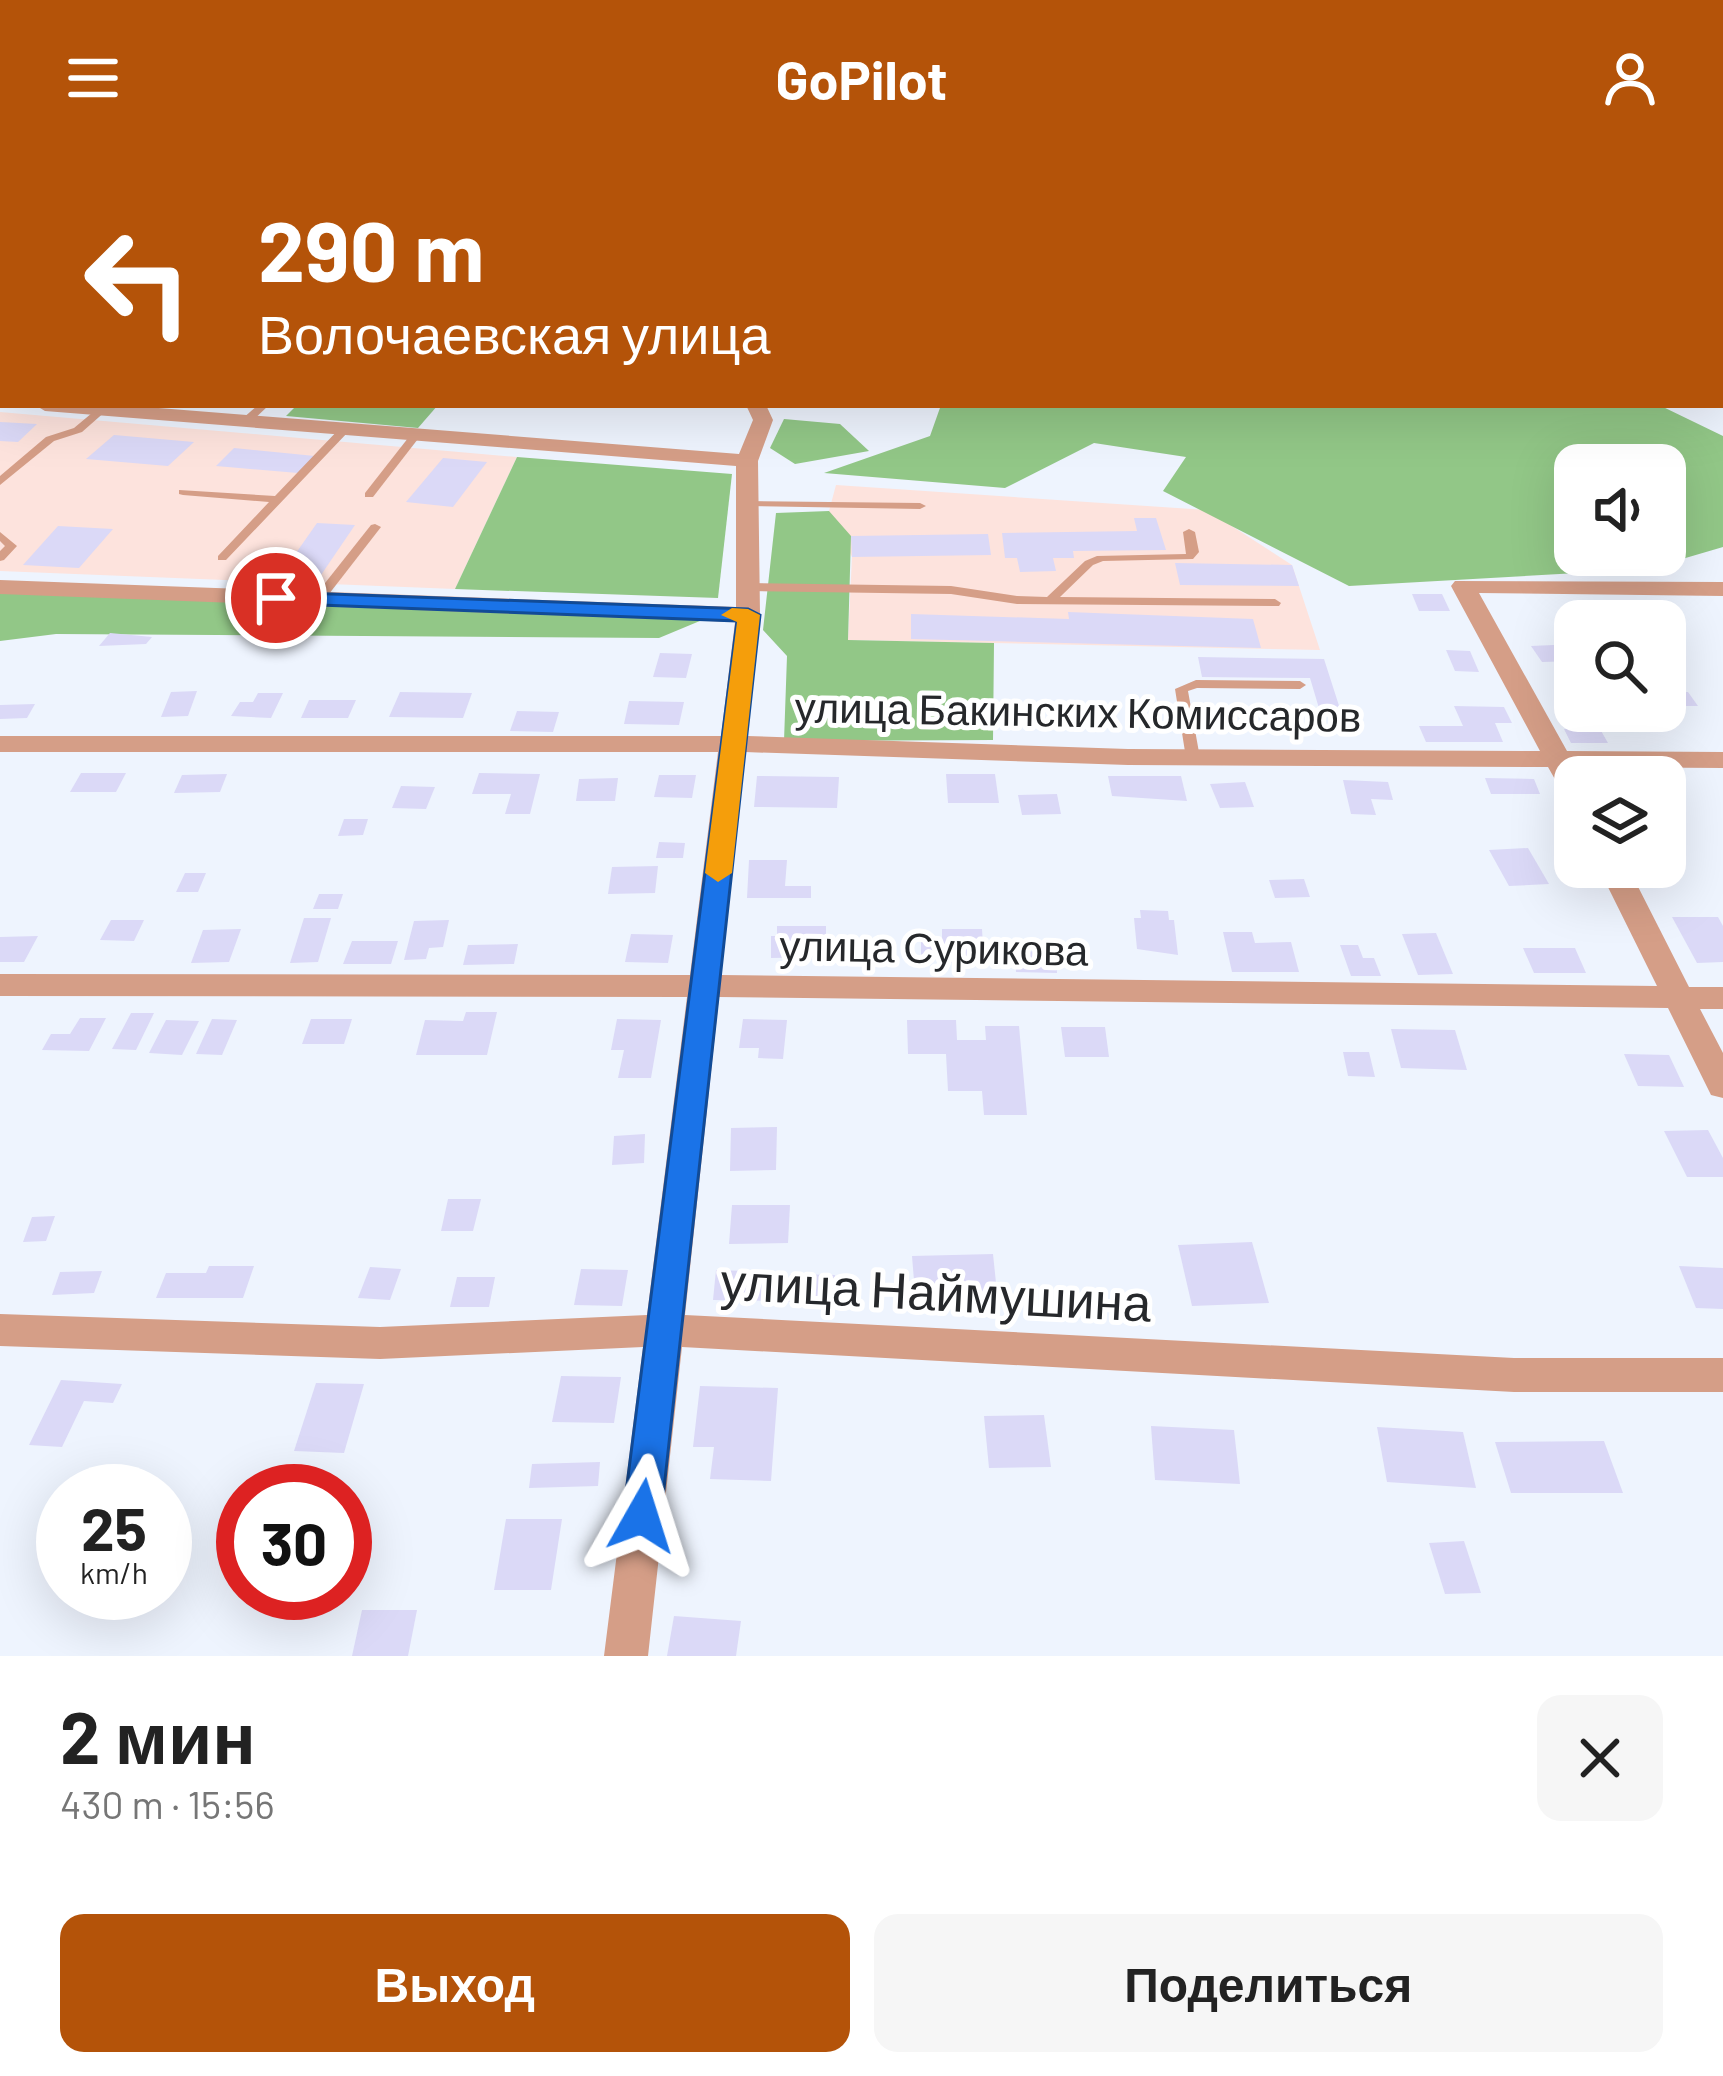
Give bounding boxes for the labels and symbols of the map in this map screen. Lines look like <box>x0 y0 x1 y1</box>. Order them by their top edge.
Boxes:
pin <box>225 547 327 649</box>
street label: улица Бакинских Комиссаров <box>794 680 1362 741</box>
street label: улица Сурикова <box>779 918 1090 975</box>
street label: улица Наймушина <box>719 1248 1154 1333</box>
position arrow <box>579 1453 705 1579</box>
speed limit sign: 30 <box>216 1464 372 1620</box>

